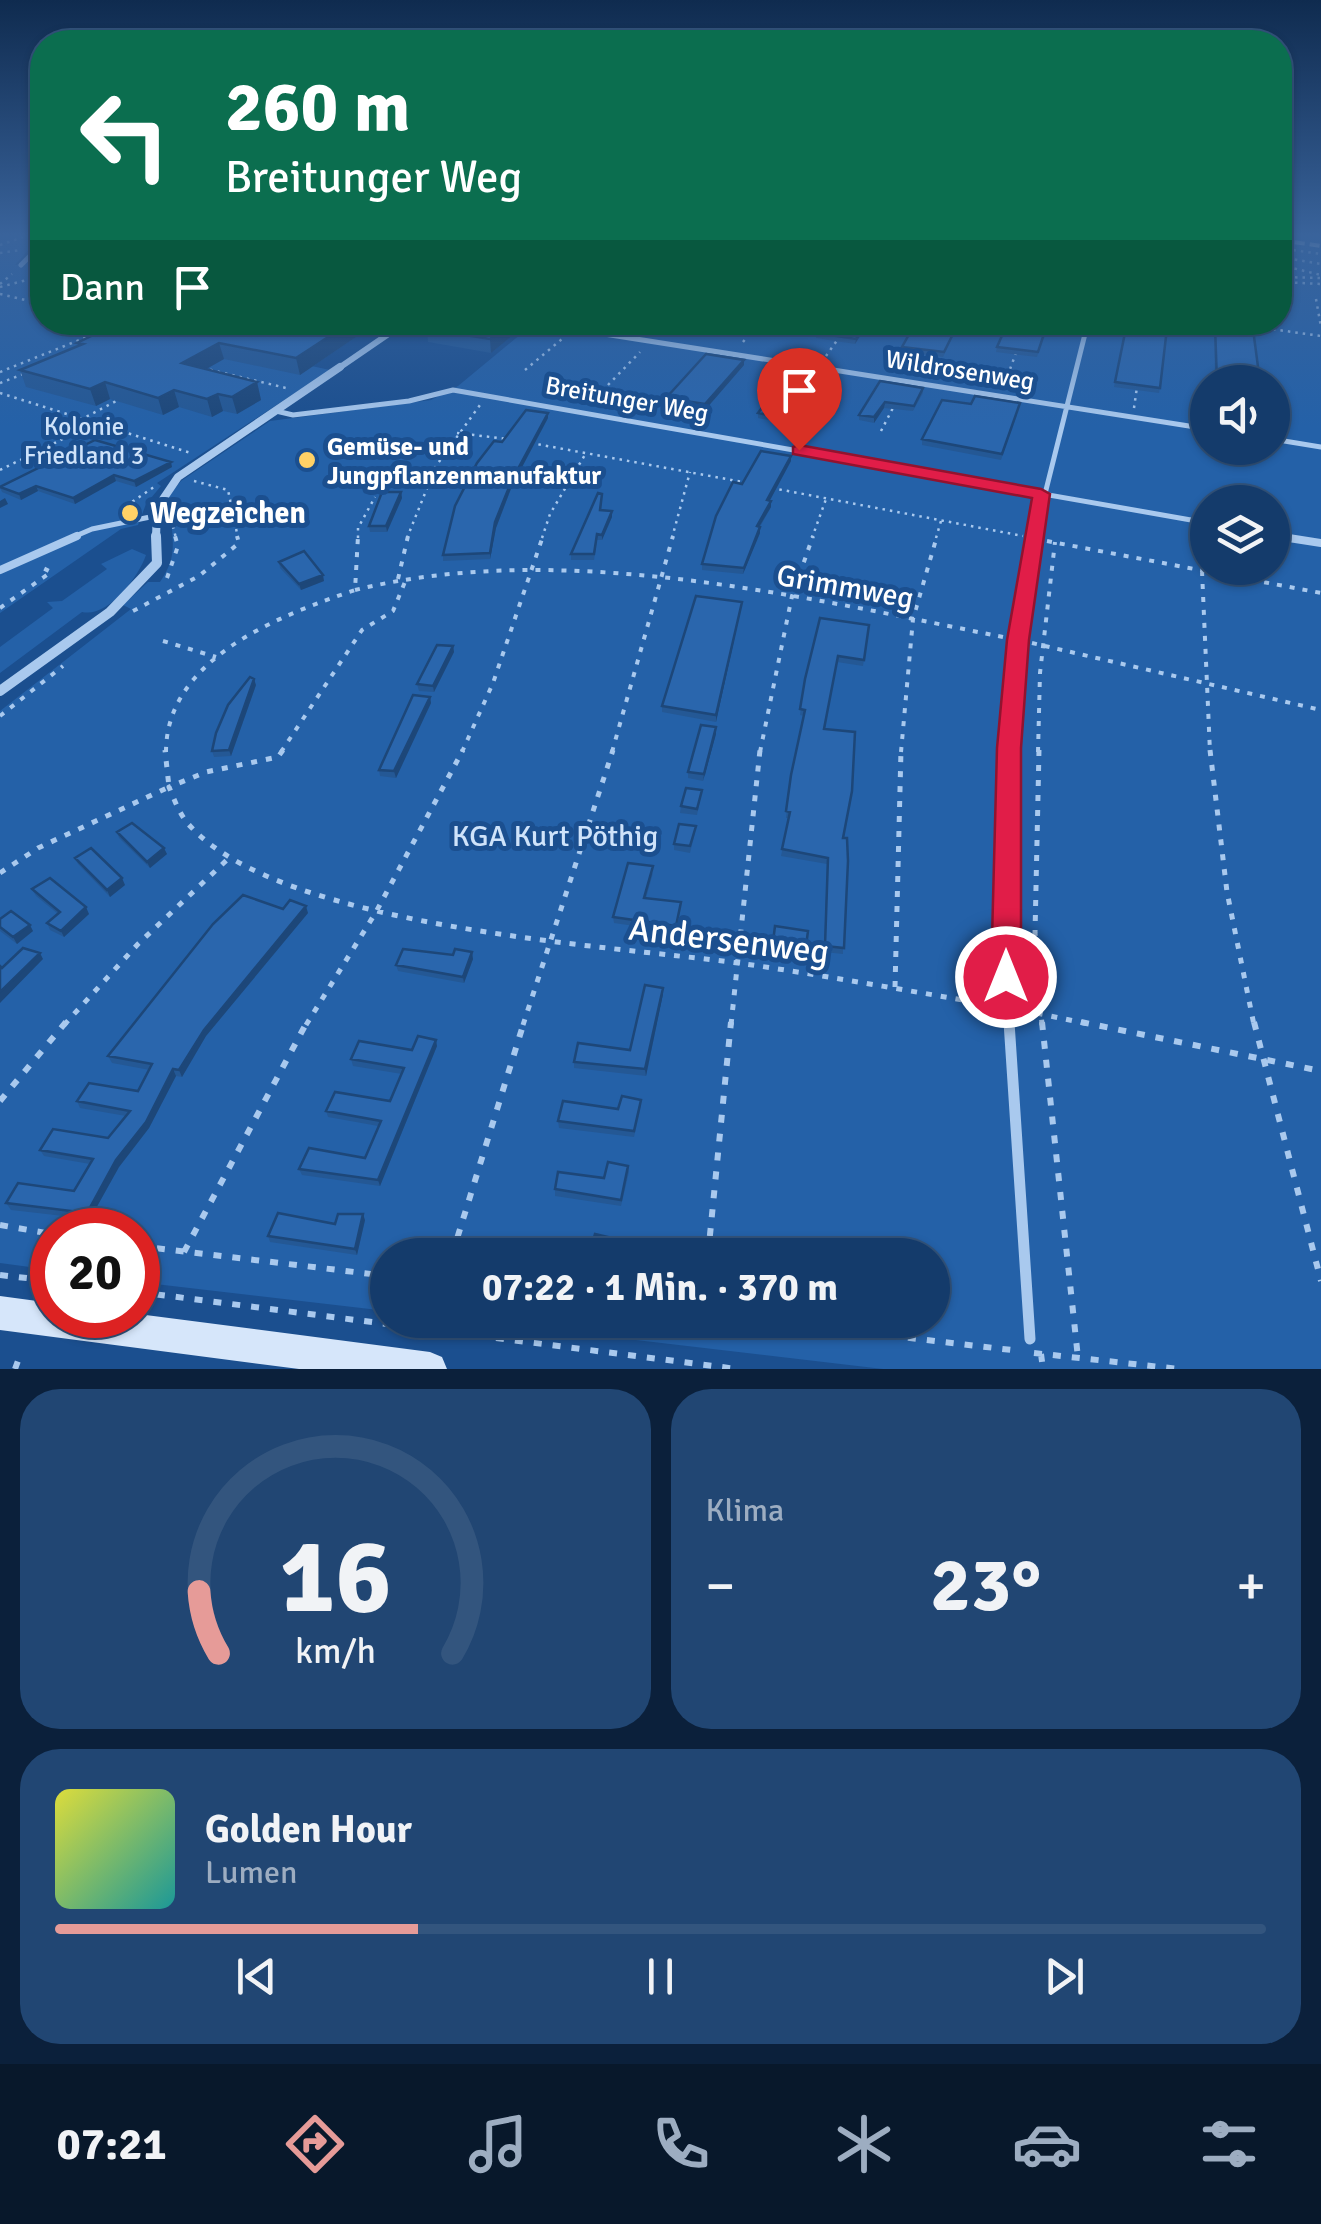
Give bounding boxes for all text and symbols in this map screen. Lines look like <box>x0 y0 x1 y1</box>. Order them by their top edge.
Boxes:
text: 260 m <box>225 64 410 150</box>
icon: left <box>60 70 190 200</box>
text: Breitunger Weg <box>225 150 522 205</box>
icon: arrive <box>165 260 220 315</box>
text: Dann <box>60 264 145 311</box>
street label: Wildrosenweg <box>883 343 1037 397</box>
pin <box>757 348 842 451</box>
icon: arrive <box>772 363 827 418</box>
map controls <box>1190 365 1290 585</box>
button: sound <box>1190 365 1290 465</box>
street label: Breitunger Weg <box>543 369 711 429</box>
park label: Kolonie Friedland 3 <box>24 411 144 471</box>
place label: Gemüse- und Jungpflanzenmanufaktur <box>327 431 601 491</box>
marker: Gemüse- und Jungpflanzenmanufaktur <box>296 449 318 471</box>
button: layers <box>1190 485 1290 585</box>
place label: Wegzeichen <box>150 495 306 532</box>
marker: Wegzeichen <box>119 502 141 524</box>
street label: Grimmweg <box>774 557 916 617</box>
park label: KGA Kurt Pöthig <box>452 818 658 855</box>
street label: Andersenweg <box>626 906 832 974</box>
position arrow <box>954 925 1058 1029</box>
speed limit sign: 20 <box>30 1208 160 1338</box>
text: 07:22 · 1 Min. · 370 m <box>482 1264 838 1311</box>
text: Klima <box>706 1491 784 1530</box>
text: 16 <box>279 1513 391 1641</box>
text: 23° <box>930 1539 1041 1632</box>
text: − <box>706 1552 735 1620</box>
text: + <box>1236 1552 1266 1620</box>
text: km/h <box>295 1629 376 1673</box>
text: Golden Hour <box>205 1806 412 1853</box>
text: Lumen <box>205 1853 297 1892</box>
icon: previous <box>229 1949 284 2004</box>
icon: pause <box>633 1949 688 2004</box>
icon: next <box>1037 1949 1092 2004</box>
icon: directions <box>280 2109 350 2179</box>
icon: music <box>463 2109 533 2179</box>
icon: phone <box>646 2109 716 2179</box>
icon: climate <box>829 2109 899 2179</box>
icon: car <box>1012 2109 1082 2179</box>
icon: filters <box>1194 2109 1264 2179</box>
text: 07:21 <box>56 2117 167 2172</box>

